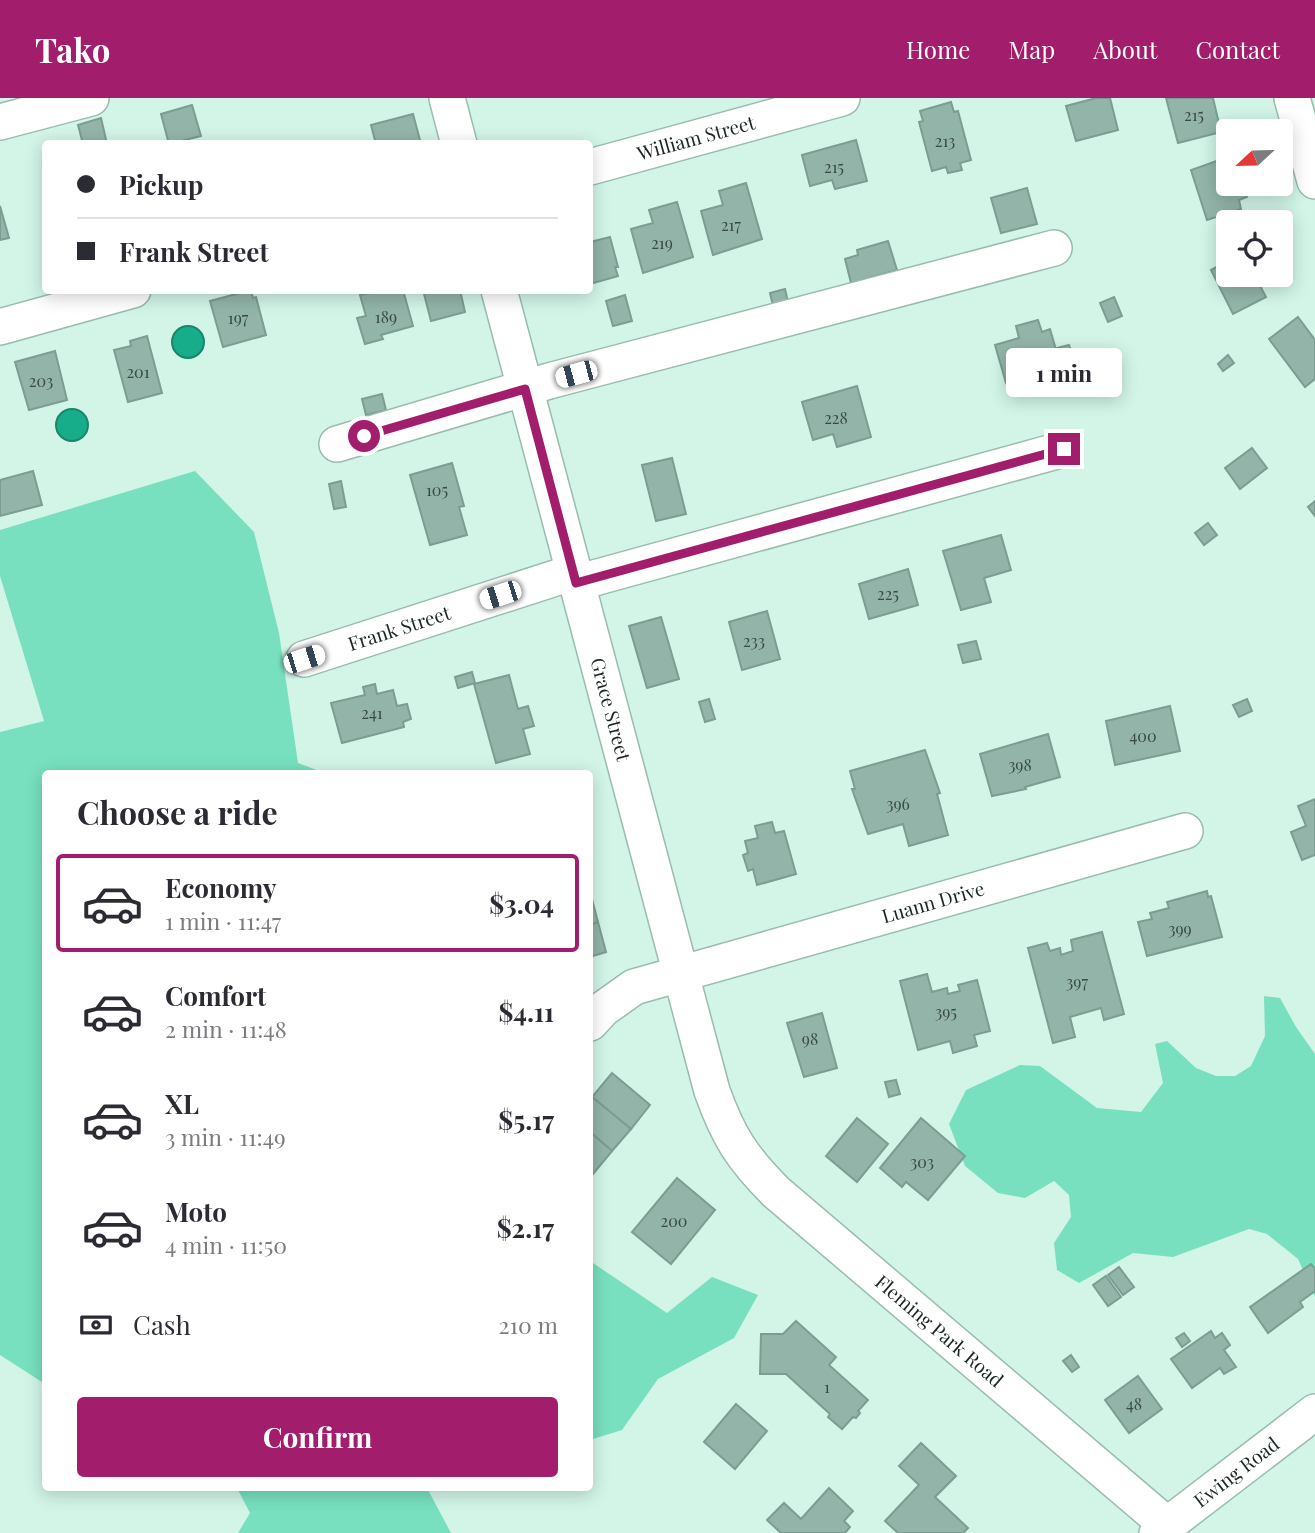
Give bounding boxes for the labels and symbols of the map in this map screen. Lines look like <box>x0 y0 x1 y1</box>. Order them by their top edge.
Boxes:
house number: 215 <box>1184 104 1204 125</box>
street label: William Street <box>633 108 758 166</box>
north arrow <box>1216 119 1293 196</box>
house number: 213 <box>935 130 955 151</box>
house number: 215 <box>824 156 844 177</box>
house number: 217 <box>721 214 742 235</box>
house number: 219 <box>651 232 673 253</box>
house number: 189 <box>375 306 397 327</box>
house number: 197 <box>228 307 249 328</box>
callout: 1 min <box>1006 348 1122 396</box>
car <box>553 358 600 390</box>
house number: 201 <box>126 361 150 382</box>
house number: 203 <box>29 370 53 391</box>
house number: 228 <box>824 407 848 428</box>
route start <box>348 420 380 452</box>
route end <box>1048 433 1080 465</box>
house number: 105 <box>426 479 448 500</box>
car <box>477 579 524 611</box>
house number: 225 <box>877 583 899 604</box>
street label: Frank Street <box>344 599 454 656</box>
house number: 233 <box>743 630 765 651</box>
car <box>281 643 328 675</box>
street label: Grace Street <box>585 655 638 764</box>
house number: 241 <box>361 702 383 723</box>
house number: 400 <box>1129 725 1157 746</box>
house number: 398 <box>1008 754 1032 775</box>
house number: 396 <box>886 793 910 814</box>
street label: Luann Drive <box>878 874 987 928</box>
house number: 399 <box>1168 918 1192 939</box>
house number: 397 <box>1066 971 1088 992</box>
house number: 395 <box>935 1001 957 1022</box>
house number: 98 <box>802 1028 818 1049</box>
house number: 303 <box>910 1151 934 1172</box>
house number: 200 <box>661 1210 687 1231</box>
street label: Fleming Park Road <box>870 1268 1009 1392</box>
house number: 1 <box>824 1376 830 1397</box>
house number: 48 <box>1126 1393 1142 1414</box>
street label: Ewing Road <box>1188 1430 1284 1512</box>

